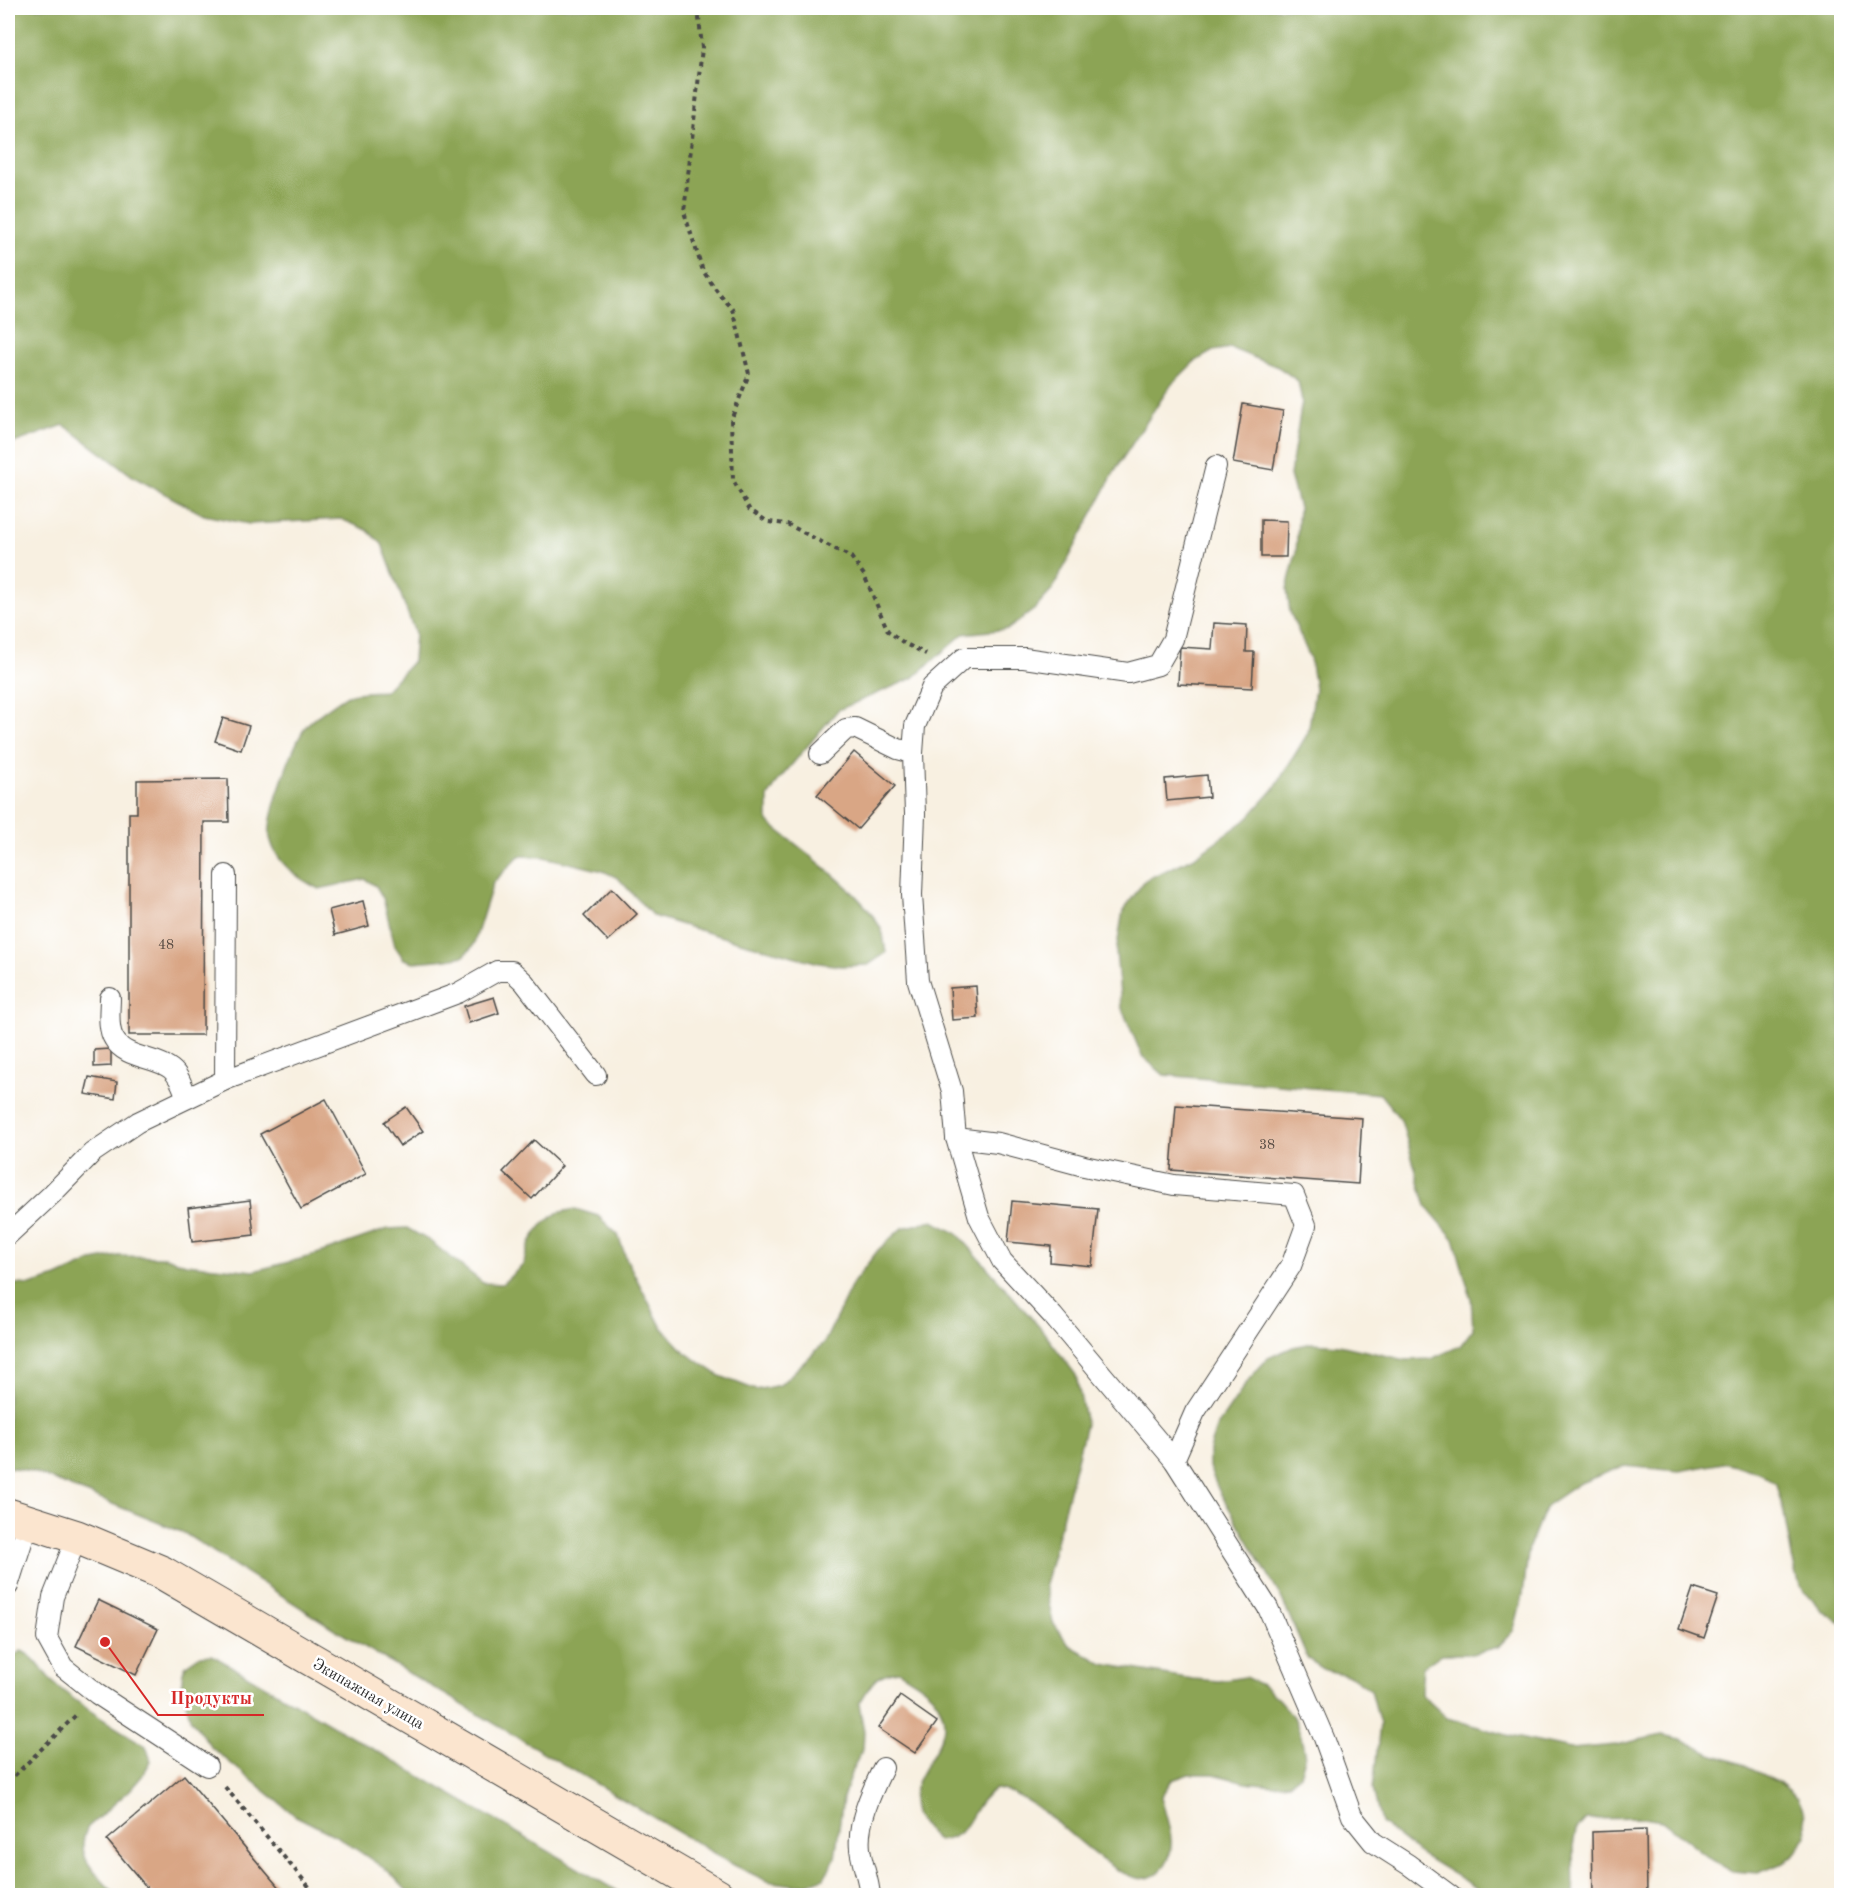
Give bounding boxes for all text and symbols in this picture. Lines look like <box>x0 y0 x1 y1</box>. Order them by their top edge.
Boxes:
house number: 48 <box>158 938 174 952</box>
house number: 38 <box>1259 1138 1275 1152</box>
street label: Экипажная улица <box>310 1656 426 1733</box>
callout: Продукты <box>158 1679 264 1715</box>
text: Продукты <box>170 1690 252 1708</box>

